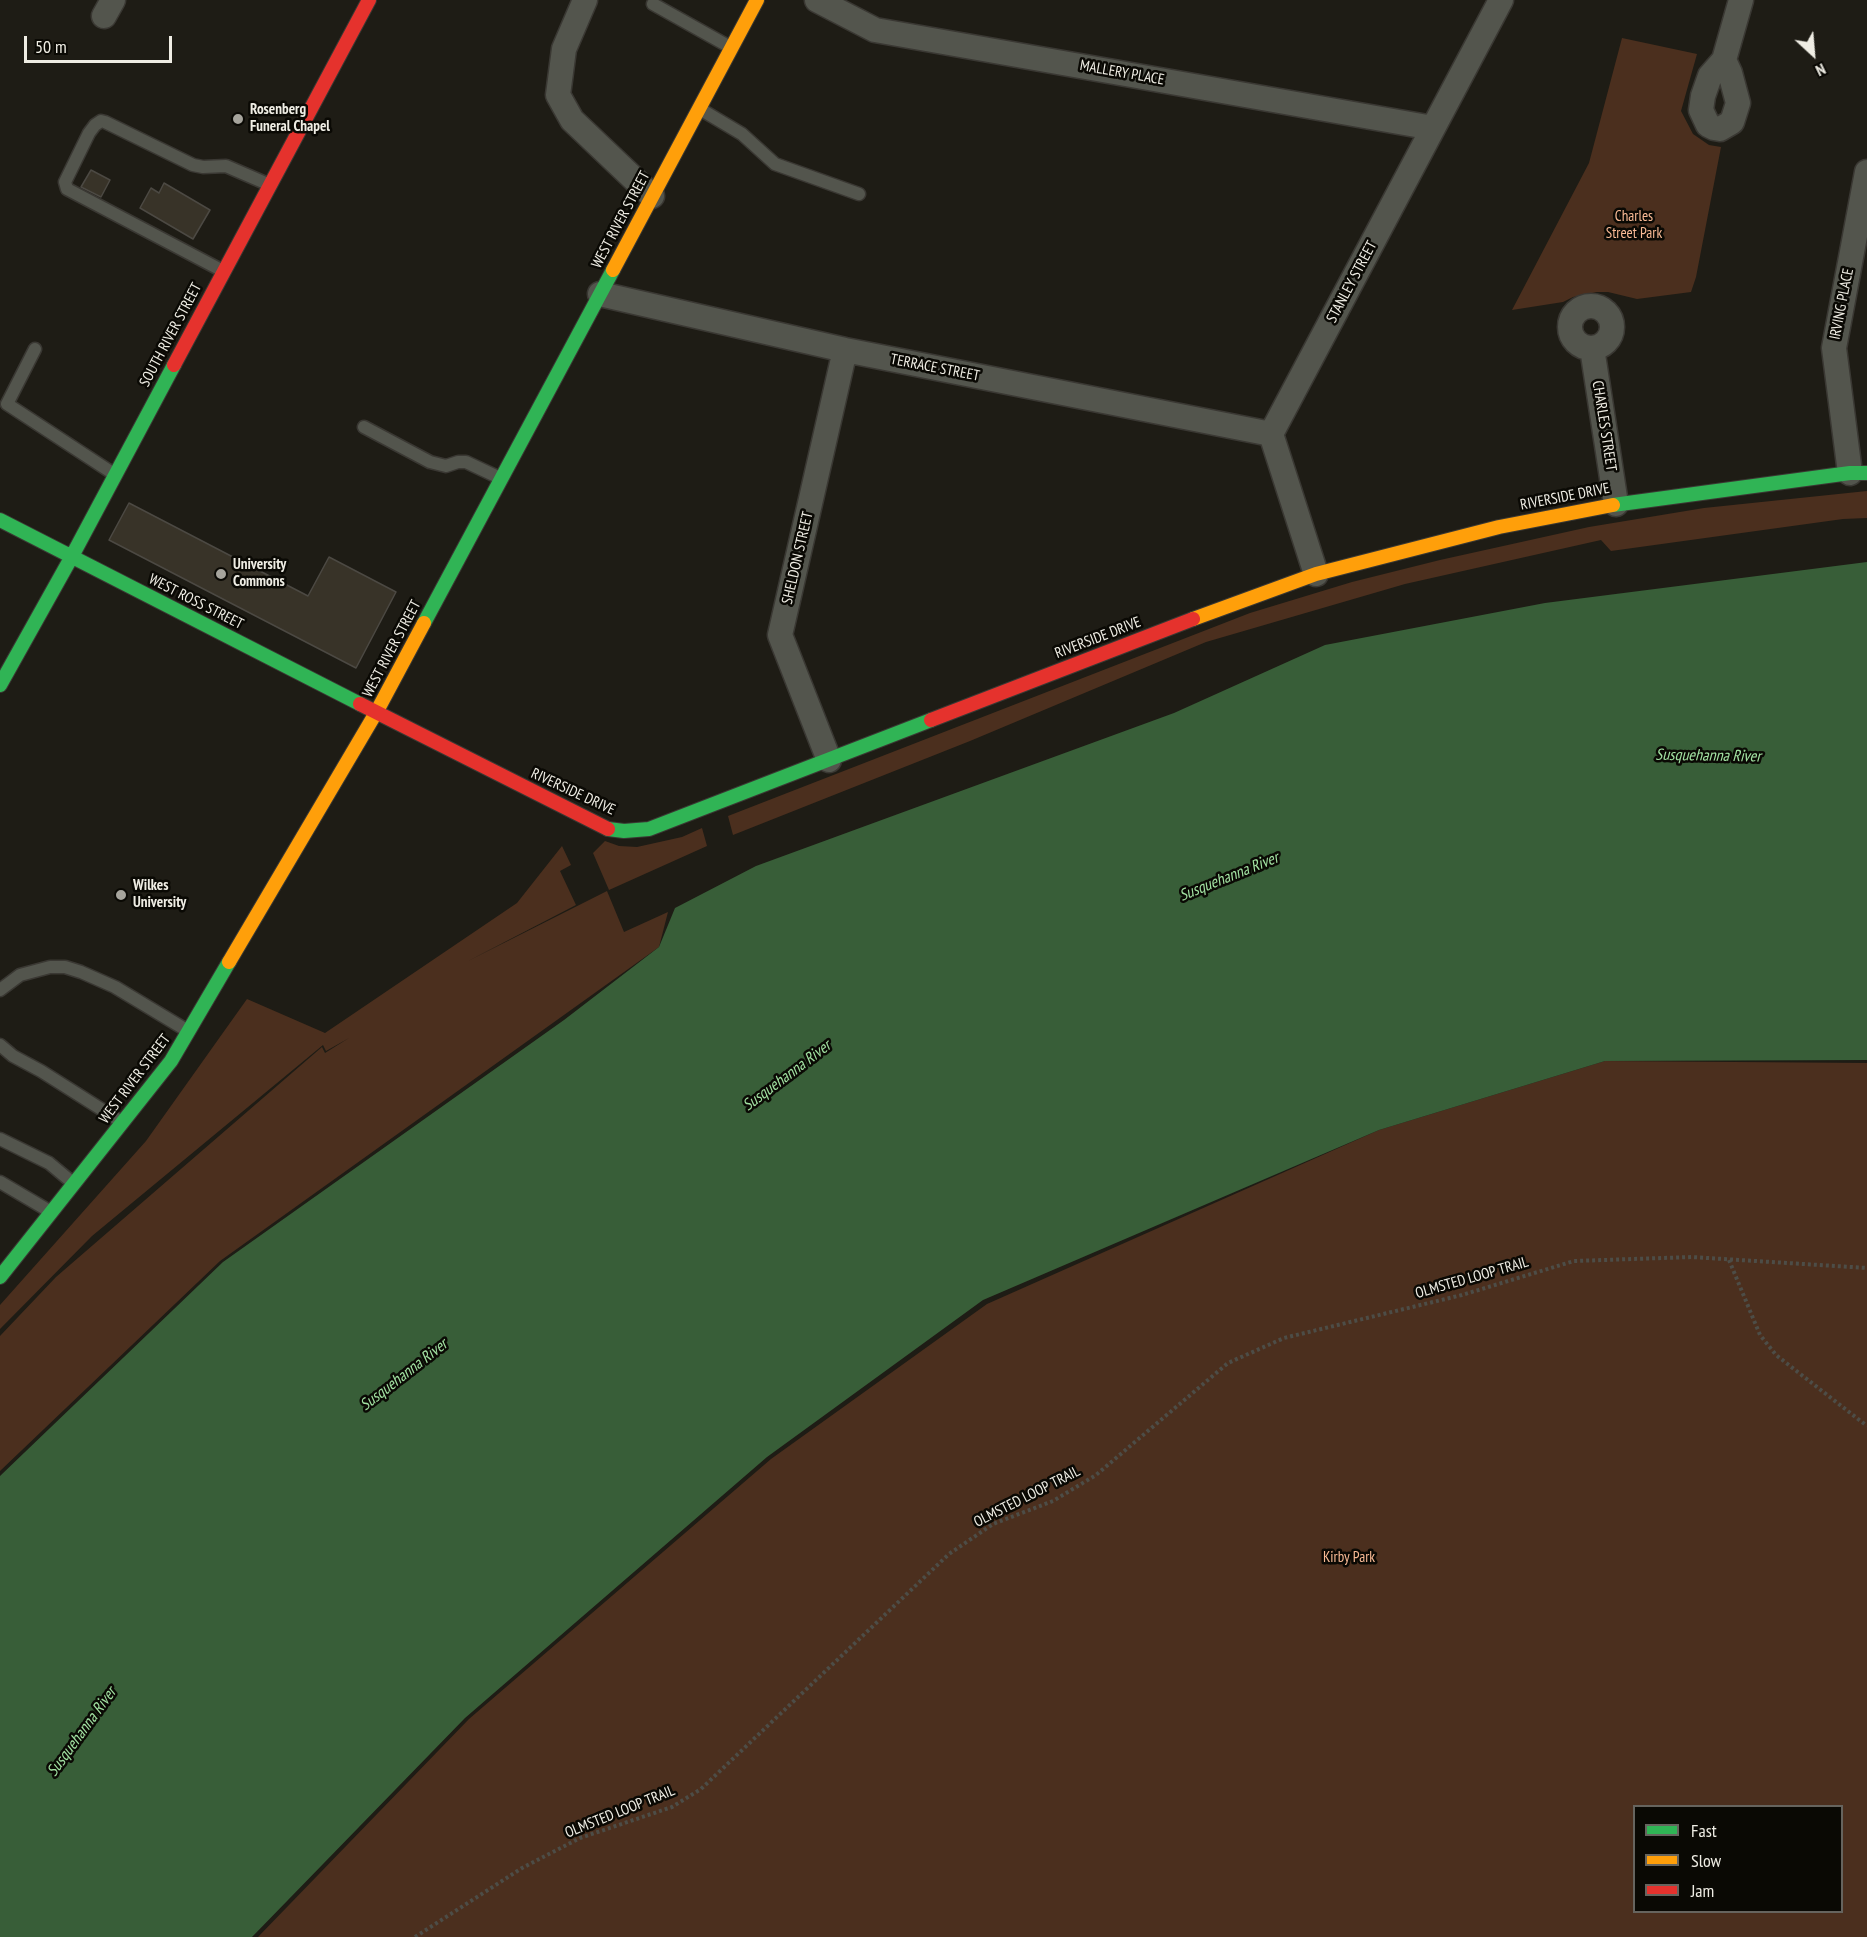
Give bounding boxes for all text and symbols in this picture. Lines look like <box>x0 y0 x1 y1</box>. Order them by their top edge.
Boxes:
scale bar <box>27 24 176 62</box>
north arrow <box>1783 24 1843 84</box>
text: 50 m <box>35 35 67 58</box>
street label: MALLERY PLACE <box>1078 57 1166 89</box>
text: N <box>1813 59 1829 81</box>
place label: Rosenberg Funeral Chapel <box>250 101 330 136</box>
marker: Rosenberg Funeral Chapel <box>231 112 245 126</box>
street label: WEST RIVER STREET <box>588 168 654 272</box>
park label: Charles Street Park <box>1606 208 1662 243</box>
street label: STANLEY STREET <box>1323 238 1381 326</box>
street label: IRVING PLACE <box>1826 267 1858 341</box>
street label: SOUTH RIVER STREET <box>136 280 206 390</box>
street label: TERRACE STREET <box>889 351 981 385</box>
street label: CHARLES STREET <box>1588 379 1620 473</box>
street label: RIVERSIDE DRIVE <box>1519 480 1611 514</box>
street label: SHELDON STREET <box>779 510 817 606</box>
place label: University Commons <box>233 556 286 591</box>
marker: University Commons <box>214 567 228 581</box>
street label: WEST ROSS STREET <box>146 570 246 634</box>
street label: WEST RIVER STREET <box>359 597 425 701</box>
street label: RIVERSIDE DRIVE <box>1052 613 1144 663</box>
water label: Susquehanna River <box>1655 745 1761 767</box>
street label: RIVERSIDE DRIVE <box>528 765 618 819</box>
water label: Susquehanna River <box>1177 848 1281 906</box>
place label: Wilkes University <box>133 877 186 912</box>
marker: Wilkes University <box>114 888 128 902</box>
street label: WEST RIVER STREET <box>96 1031 174 1127</box>
water label: Susquehanna River <box>739 1037 835 1115</box>
street label: OLMSTED LOOP TRAIL <box>1413 1253 1531 1303</box>
water label: Susquehanna River <box>357 1335 451 1415</box>
street label: OLMSTED LOOP TRAIL <box>971 1462 1083 1532</box>
park label: Kirby Park <box>1323 1549 1375 1567</box>
water label: Susquehanna River <box>43 1684 121 1780</box>
street label: OLMSTED LOOP TRAIL <box>562 1782 678 1842</box>
legend <box>1633 1805 1843 1913</box>
text: Fast <box>1691 1819 1717 1842</box>
text: Slow <box>1691 1849 1721 1872</box>
text: Jam <box>1691 1879 1714 1902</box>

